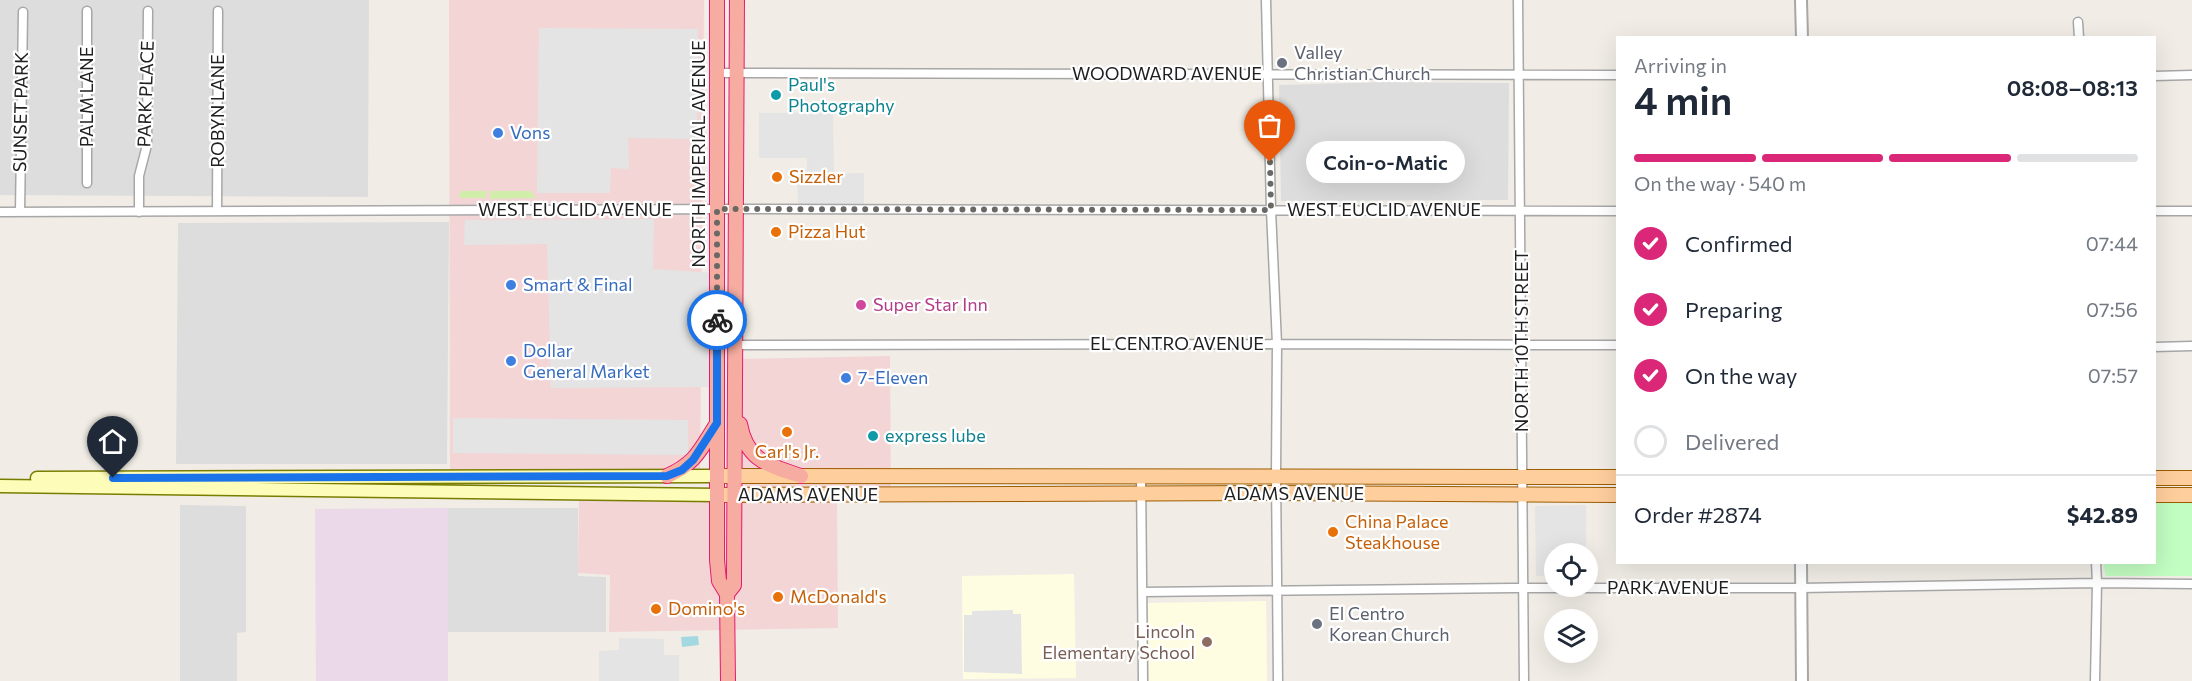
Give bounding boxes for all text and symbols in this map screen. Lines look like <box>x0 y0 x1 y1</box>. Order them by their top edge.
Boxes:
street label: PARK PLACE <box>132 40 158 148</box>
street label: NORTH IMPERIAL AVENUE <box>687 40 709 268</box>
place label: Valley Christian Church <box>1294 41 1431 84</box>
street label: PALM LANE <box>75 47 97 147</box>
street label: SUNSET PARK <box>8 52 32 172</box>
text: Arriving in <box>1634 53 1727 77</box>
street label: ROBYN LANE <box>206 54 228 168</box>
marker: Valley Christian Church <box>1275 56 1289 70</box>
street label: WOODWARD AVENUE <box>1072 62 1262 84</box>
place label: Paul's Photography <box>788 73 895 116</box>
text: 08:08–08:13 <box>2007 74 2138 101</box>
text: 4 min <box>1634 75 1732 123</box>
marker: Paul's Photography <box>769 88 783 102</box>
pin <box>1244 100 1295 162</box>
icon: bag <box>1253 109 1286 142</box>
place label: Vons <box>510 121 550 143</box>
marker: Vons <box>491 126 505 140</box>
callout: Coin-o-Matic <box>1306 141 1465 183</box>
text: Coin-o-Matic <box>1323 150 1448 174</box>
place label: Sizzler <box>789 165 843 187</box>
marker: Sizzler <box>770 170 784 184</box>
text: On the way · 540 m <box>1634 171 1806 195</box>
street label: WEST EUCLID AVENUE <box>478 198 672 220</box>
street label: WEST EUCLID AVENUE <box>1287 198 1481 220</box>
place label: Pizza Hut <box>788 220 866 242</box>
marker: Pizza Hut <box>769 225 783 239</box>
icon: check <box>1634 227 1667 260</box>
text: Confirmed <box>1685 230 1792 257</box>
text: 07:44 <box>2086 231 2138 255</box>
street label: NORTH 10TH STREET <box>1510 250 1532 432</box>
place label: Smart & Final <box>523 273 633 295</box>
marker: Smart & Final <box>504 278 518 292</box>
courier <box>687 290 747 350</box>
place label: Super Star Inn <box>873 293 988 315</box>
icon: check <box>1634 293 1667 326</box>
text: Preparing <box>1685 296 1782 323</box>
text: 07:56 <box>2086 297 2138 321</box>
marker: Super Star Inn <box>854 298 868 312</box>
icon: bike <box>701 304 734 337</box>
street label: EL CENTRO AVENUE <box>1090 332 1264 354</box>
place label: Dollar General Market <box>523 339 650 382</box>
marker: Dollar General Market <box>504 354 518 368</box>
icon: check <box>1634 359 1667 392</box>
text: On the way <box>1685 362 1797 389</box>
text: 07:57 <box>2088 363 2138 387</box>
place label: 7-Eleven <box>858 366 928 388</box>
marker: 7-Eleven <box>839 371 853 385</box>
pin <box>87 416 138 478</box>
place label: express lube <box>885 424 986 446</box>
icon: home <box>96 425 129 458</box>
marker: Carl's Jr. <box>780 425 794 439</box>
text: Delivered <box>1685 428 1779 455</box>
marker: express lube <box>866 429 880 443</box>
place label: Carl's Jr. <box>755 440 819 462</box>
street label: ADAMS AVENUE <box>1224 482 1364 504</box>
street label: ADAMS AVENUE <box>738 483 878 505</box>
text: Order #2874 <box>1634 501 1762 528</box>
text: $42.89 <box>2067 501 2138 528</box>
place label: China Palace Steakhouse <box>1345 510 1449 553</box>
marker: China Palace Steakhouse <box>1326 525 1340 539</box>
map controls <box>1544 543 1598 663</box>
button: locate <box>1544 543 1598 597</box>
street label: PARK AVENUE <box>1607 576 1729 598</box>
place label: McDonald's <box>790 585 887 607</box>
marker: McDonald's <box>771 590 785 604</box>
place label: Domino's <box>668 597 745 619</box>
marker: Domino's <box>649 602 663 616</box>
place label: El Centro Korean Church <box>1329 602 1450 645</box>
button: layers <box>1544 609 1598 663</box>
marker: El Centro Korean Church <box>1310 617 1324 631</box>
place label: Lincoln Elementary School <box>1042 620 1195 663</box>
marker: Lincoln Elementary School <box>1200 635 1214 649</box>

